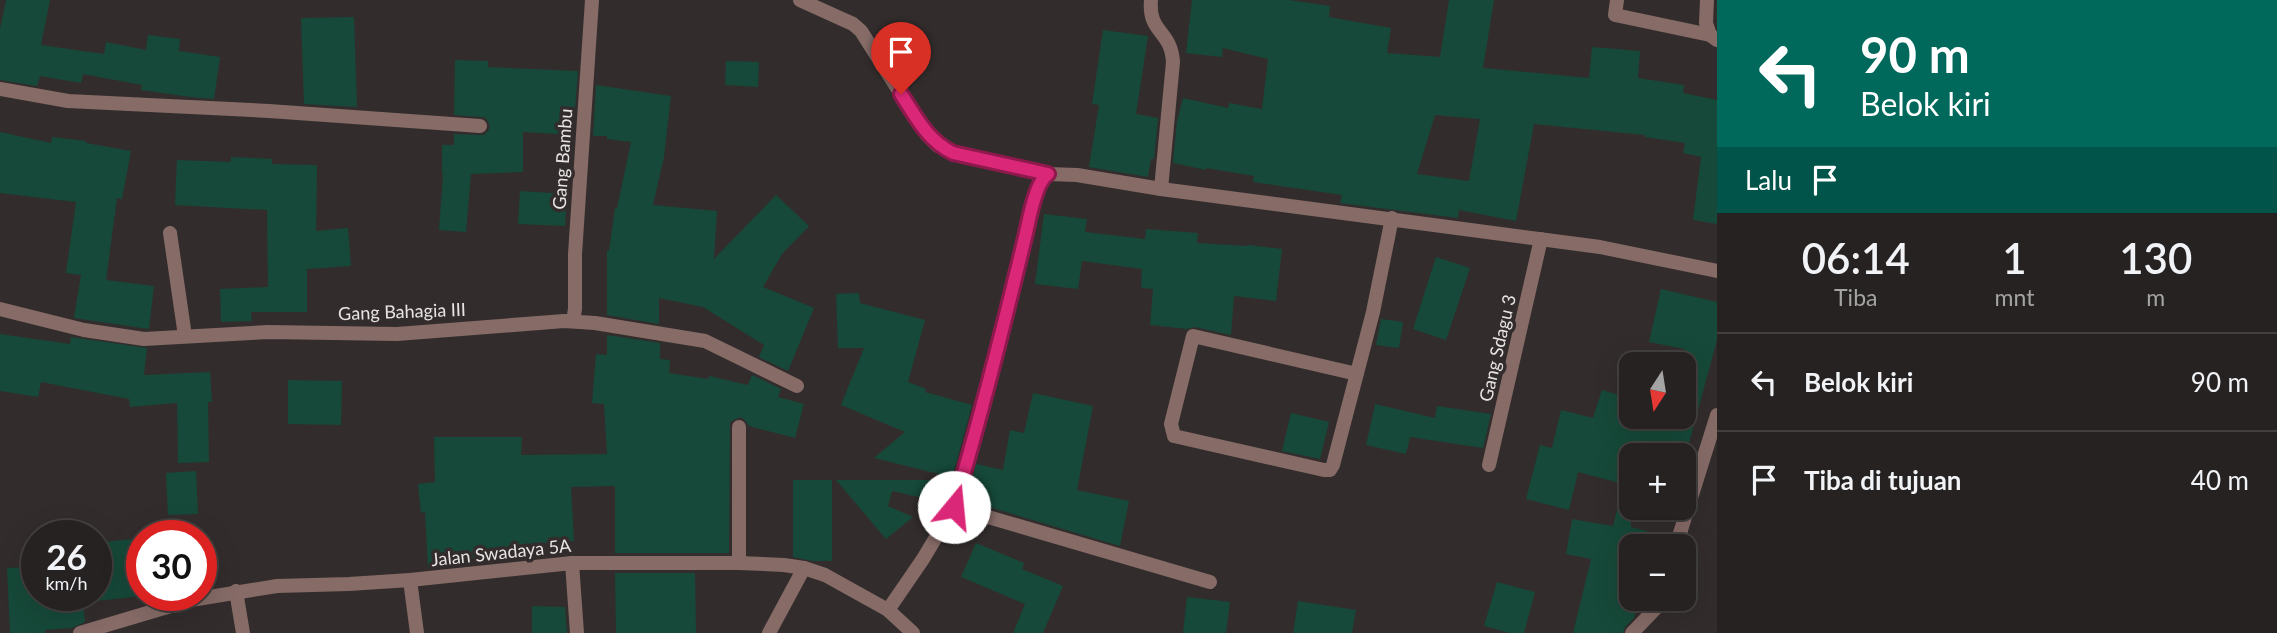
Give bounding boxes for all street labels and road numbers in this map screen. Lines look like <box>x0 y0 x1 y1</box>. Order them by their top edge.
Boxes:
street label: Gang Bambu <box>547 108 577 210</box>
street label: Gang Sdagu 3 <box>1474 292 1520 404</box>
street label: Gang Bahagia III <box>338 298 466 324</box>
street label: Jalan Swadaya 5A <box>430 534 573 570</box>

